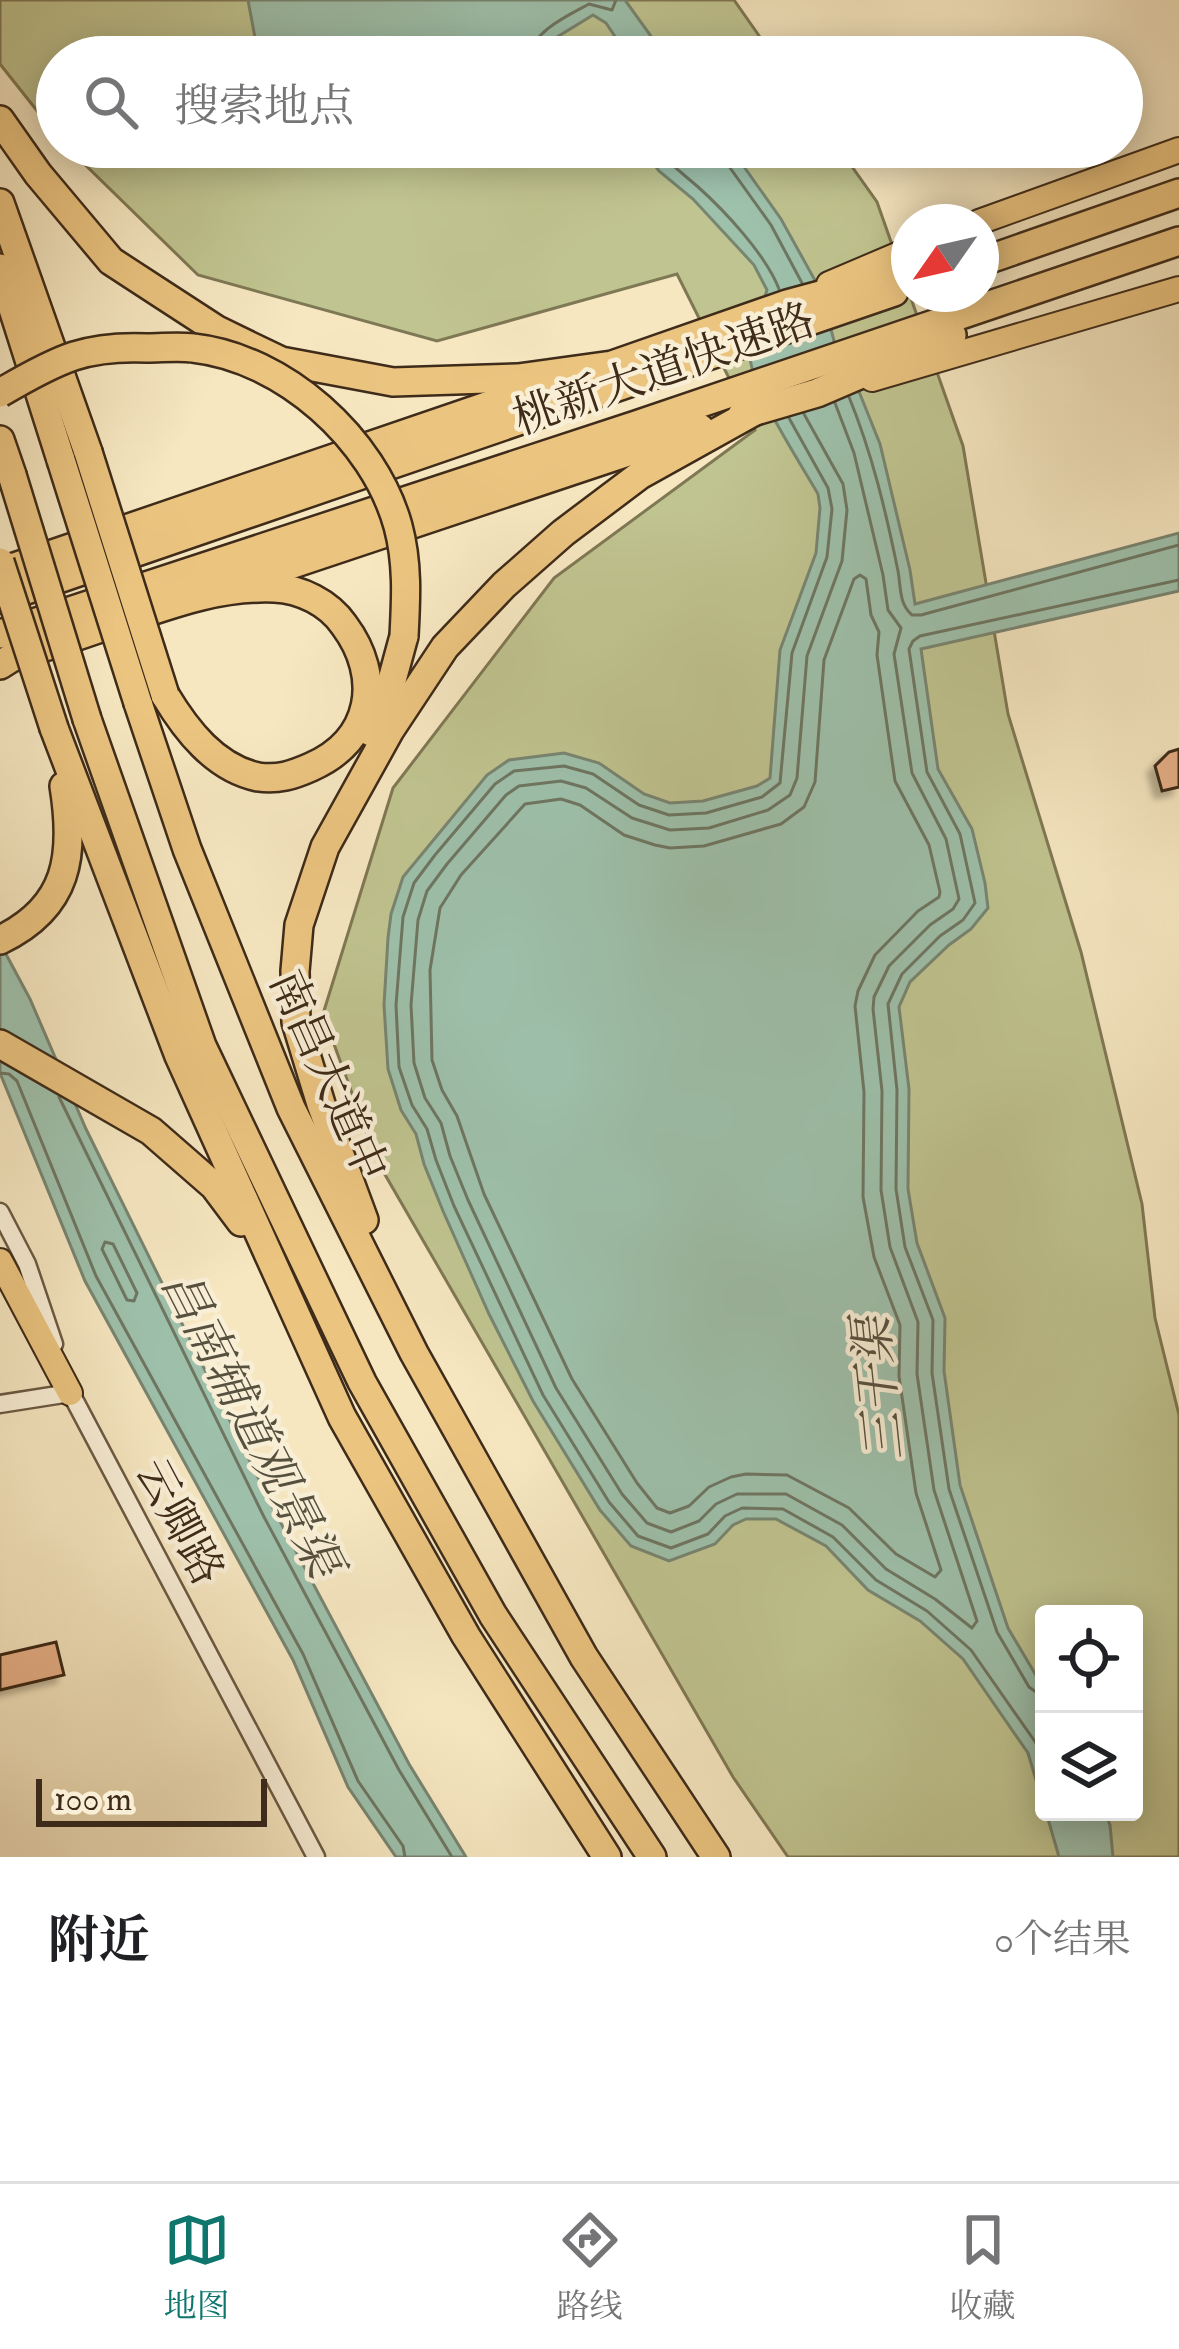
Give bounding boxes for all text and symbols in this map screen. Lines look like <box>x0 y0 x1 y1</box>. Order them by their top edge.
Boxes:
search box <box>36 36 1143 168</box>
icon: search <box>78 69 144 135</box>
text: 搜索地点 <box>174 79 354 135</box>
north arrow <box>891 204 999 312</box>
street label: 桃新大道快速路 <box>506 292 822 448</box>
street label: 南昌大道中 <box>257 962 399 1190</box>
water label: 昌南辅道观景渠 <box>148 1261 357 1593</box>
water label: 三干渠 <box>841 1308 916 1464</box>
street label: 云卿路 <box>123 1449 235 1595</box>
map controls <box>1035 1605 1143 1821</box>
button: locate <box>1035 1605 1143 1713</box>
button: layers <box>1035 1713 1143 1821</box>
scale bar <box>36 1773 267 1826</box>
text: 100 m <box>54 1779 132 1820</box>
text: 附近 <box>48 1909 150 1973</box>
text: 0个结果 <box>994 1915 1131 1964</box>
tab: 地图 <box>164 2207 230 2327</box>
tab: 路线 <box>557 2207 623 2327</box>
tab: 收藏 <box>950 2207 1016 2327</box>

